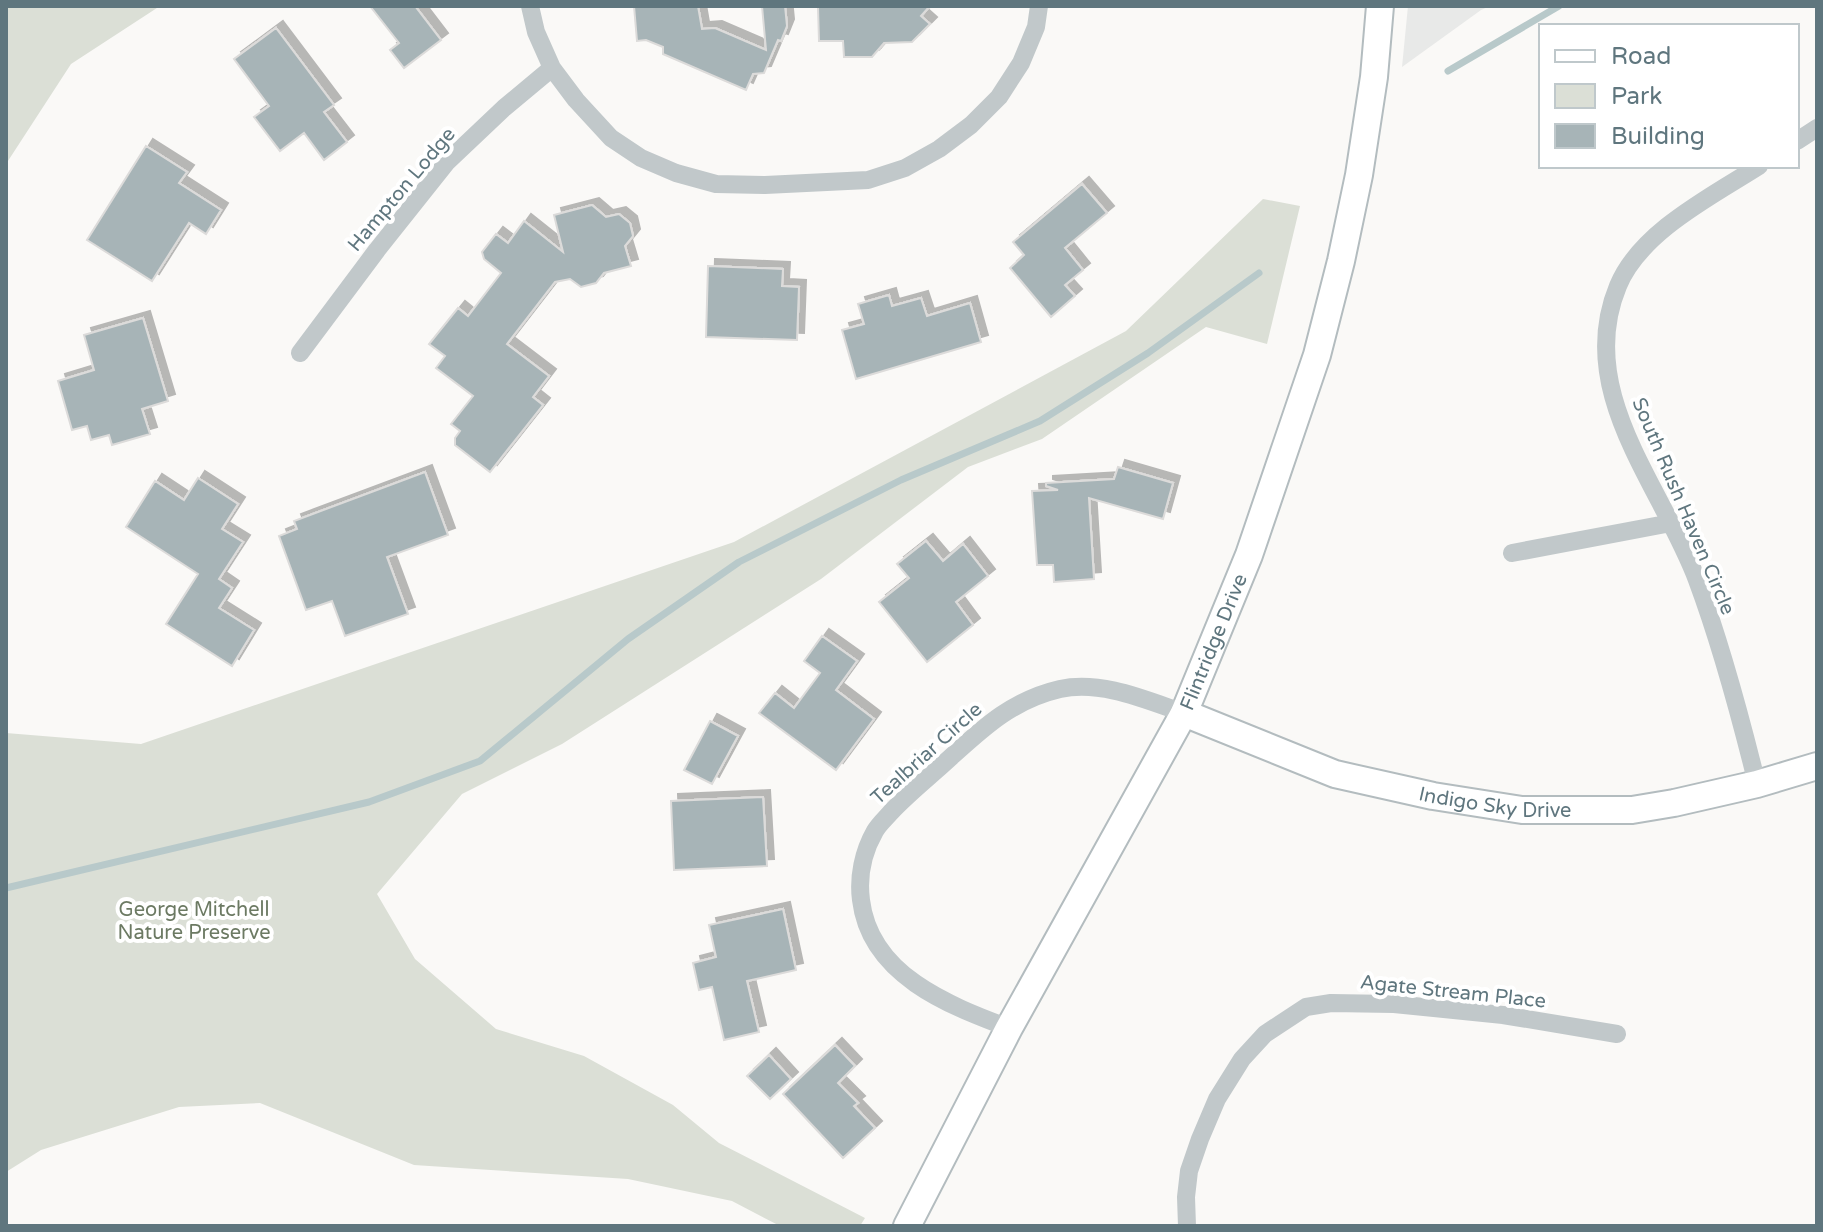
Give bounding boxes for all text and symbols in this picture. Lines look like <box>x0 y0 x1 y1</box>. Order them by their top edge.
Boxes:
legend <box>1539 24 1799 168</box>
text: Road <box>1611 42 1671 71</box>
text: Park <box>1611 82 1662 111</box>
text: Building <box>1611 122 1705 151</box>
street label: Hampton Lodge <box>343 123 461 257</box>
street label: South Rush Haven Circle <box>1626 394 1740 619</box>
street label: Flintridge Drive <box>1175 570 1253 714</box>
street label: Tealbriar Circle <box>866 698 987 810</box>
street label: Indigo Sky Drive <box>1416 782 1571 823</box>
park label: George Mitchell Nature Preserve <box>117 898 271 945</box>
street label: Agate Stream Place <box>1359 970 1547 1014</box>

